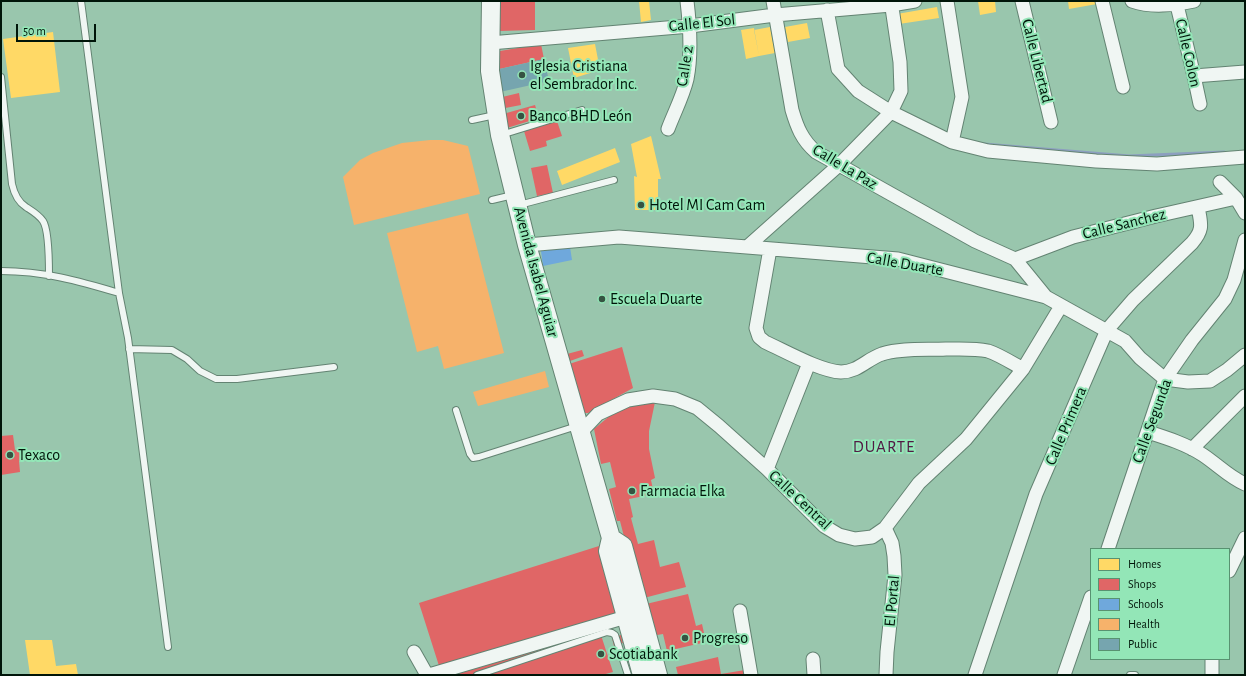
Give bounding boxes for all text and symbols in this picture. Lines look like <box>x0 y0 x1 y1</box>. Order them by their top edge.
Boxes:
street label: Calle El Sol <box>668 10 736 36</box>
scale bar <box>18 16 98 42</box>
street label: Calle Libertad <box>1017 17 1057 105</box>
street label: Calle Colon <box>1171 17 1205 89</box>
text: 50 m <box>23 25 46 37</box>
street label: Calle 2 <box>672 44 698 88</box>
place label: Iglesia Cristiana el Sembrador Inc. <box>530 56 637 94</box>
marker: Iglesia Cristiana el Sembrador Inc. <box>517 70 527 80</box>
place label: Banco BHD León <box>529 106 632 126</box>
marker: Banco BHD León <box>516 111 526 121</box>
street label: Calle La Paz <box>809 140 881 194</box>
place label: Hotel MI Cam Cam <box>649 195 765 215</box>
marker: Hotel MI Cam Cam <box>636 200 646 210</box>
street label: Calle Sanchez <box>1081 204 1167 244</box>
street label: Avenida Isabel Aguiar <box>509 205 563 339</box>
street label: Calle Duarte <box>866 248 944 280</box>
place label: Escuela Duarte <box>610 289 702 309</box>
marker: Escuela Duarte <box>597 294 607 304</box>
street label: Calle Segunda <box>1128 376 1176 466</box>
street label: Calle Primera <box>1041 384 1091 468</box>
district label: DUARTE <box>853 437 915 457</box>
place label: Texaco <box>18 445 60 465</box>
marker: Texaco <box>5 450 15 460</box>
street label: Calle Central <box>765 466 835 534</box>
place label: Farmacia Elka <box>640 481 725 501</box>
marker: Farmacia Elka <box>627 486 637 496</box>
legend <box>1090 548 1230 660</box>
text: Homes <box>1128 558 1161 570</box>
street label: El Portal <box>880 575 904 627</box>
text: Shops <box>1128 578 1156 590</box>
text: Schools <box>1128 598 1163 610</box>
text: Health <box>1128 618 1160 630</box>
place label: Progreso <box>693 628 748 648</box>
marker: Progreso <box>680 633 690 643</box>
text: Public <box>1128 638 1157 650</box>
place label: Scotiabank <box>609 644 678 664</box>
marker: Scotiabank <box>596 649 606 659</box>

